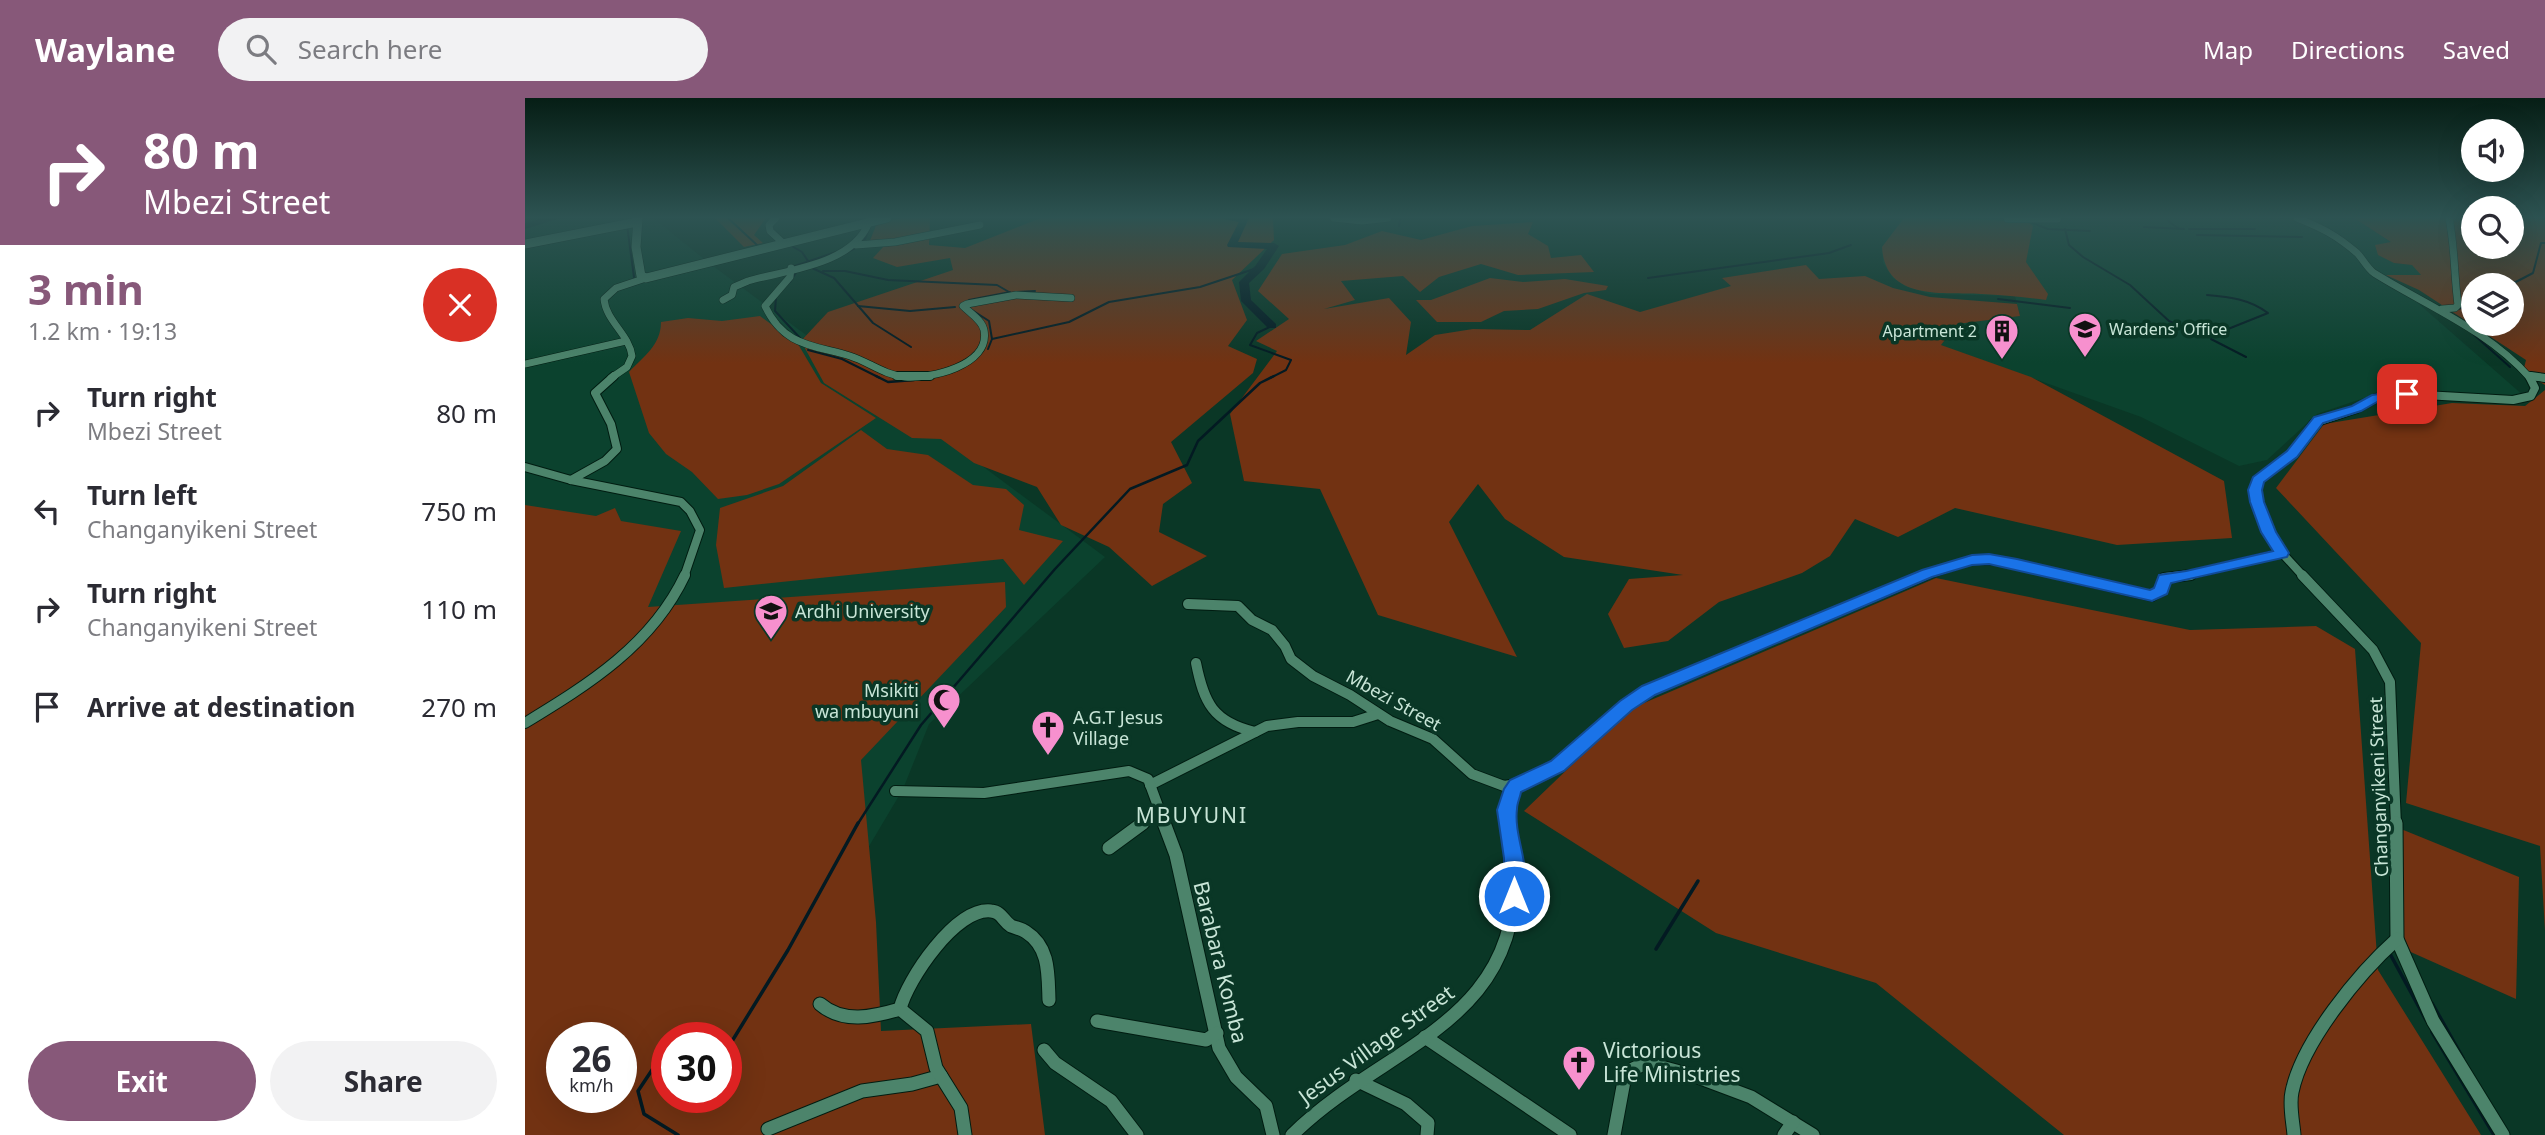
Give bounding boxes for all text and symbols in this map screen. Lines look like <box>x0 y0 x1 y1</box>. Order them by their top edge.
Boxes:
search box <box>218 18 708 81</box>
text: Waylane <box>35 27 176 72</box>
icon: search <box>242 30 280 68</box>
text: Search here <box>298 31 442 67</box>
text: Map <box>2203 33 2253 66</box>
text: Directions <box>2291 33 2405 66</box>
text: Saved <box>2443 33 2510 66</box>
text: 80 m <box>143 117 260 183</box>
map controls <box>2461 119 2524 336</box>
button: sound <box>2461 119 2524 182</box>
icon: right <box>28 126 119 217</box>
text: Mbezi Street <box>143 180 330 223</box>
button: search <box>2461 196 2524 259</box>
text: 3 min <box>28 260 144 317</box>
button: close <box>423 268 497 342</box>
button: layers <box>2461 273 2524 336</box>
school or university icon: Wardens' Office <box>2066 310 2104 359</box>
building icon: Apartment 2 <box>1983 312 2021 361</box>
text: 1.2 km · 19:13 <box>28 315 177 347</box>
place label: Wardens' Office <box>2109 318 2227 340</box>
place label: Apartment 2 <box>1883 320 1977 342</box>
pin <box>2377 364 2437 424</box>
icon: arrive <box>2388 375 2426 413</box>
text: Turn right <box>87 379 217 415</box>
icon: right <box>28 394 66 432</box>
text: 80 m <box>436 395 497 431</box>
text: Mbezi Street <box>87 415 222 447</box>
text: Turn left <box>87 477 198 513</box>
icon: left <box>28 492 66 530</box>
text: 750 m <box>421 493 497 529</box>
text: Changanyikeni Street <box>87 513 317 545</box>
text: Turn right <box>87 575 217 611</box>
icon: right <box>28 590 66 628</box>
text: 110 m <box>421 591 497 627</box>
school or university icon: Ardhi University <box>752 592 790 641</box>
place label: Ardhi University <box>795 599 931 623</box>
text: Changanyikeni Street <box>87 611 317 643</box>
street label: Mbezi Street <box>1342 664 1446 736</box>
place label: Msikiti wa mbuyuni <box>815 678 919 723</box>
mosque icon: Msikiti wa mbuyuni <box>925 681 963 730</box>
icon: arrive <box>28 688 66 726</box>
text: Arrive at destination <box>87 689 356 725</box>
text: 270 m <box>421 689 497 725</box>
street label: Changanyikeni Street <box>2363 696 2393 878</box>
place label: A.G.T Jesus Village <box>1073 705 1163 750</box>
church icon: A.G.T Jesus Village <box>1029 708 1067 757</box>
district label: MBUYUNI <box>1136 801 1248 829</box>
position arrow <box>1477 859 1551 933</box>
street label: Barabara Komba <box>1187 878 1255 1046</box>
street label: Jesus Village Street <box>1291 978 1460 1111</box>
speed limit sign: 30 <box>651 1022 742 1113</box>
text: 26 <box>571 1035 612 1082</box>
place label: Victorious Life Ministries <box>1603 1036 1740 1088</box>
button: Exit <box>28 1041 256 1121</box>
button: Share <box>270 1041 497 1121</box>
church icon: Victorious Life Ministries <box>1560 1043 1598 1092</box>
text: km/h <box>569 1073 614 1097</box>

